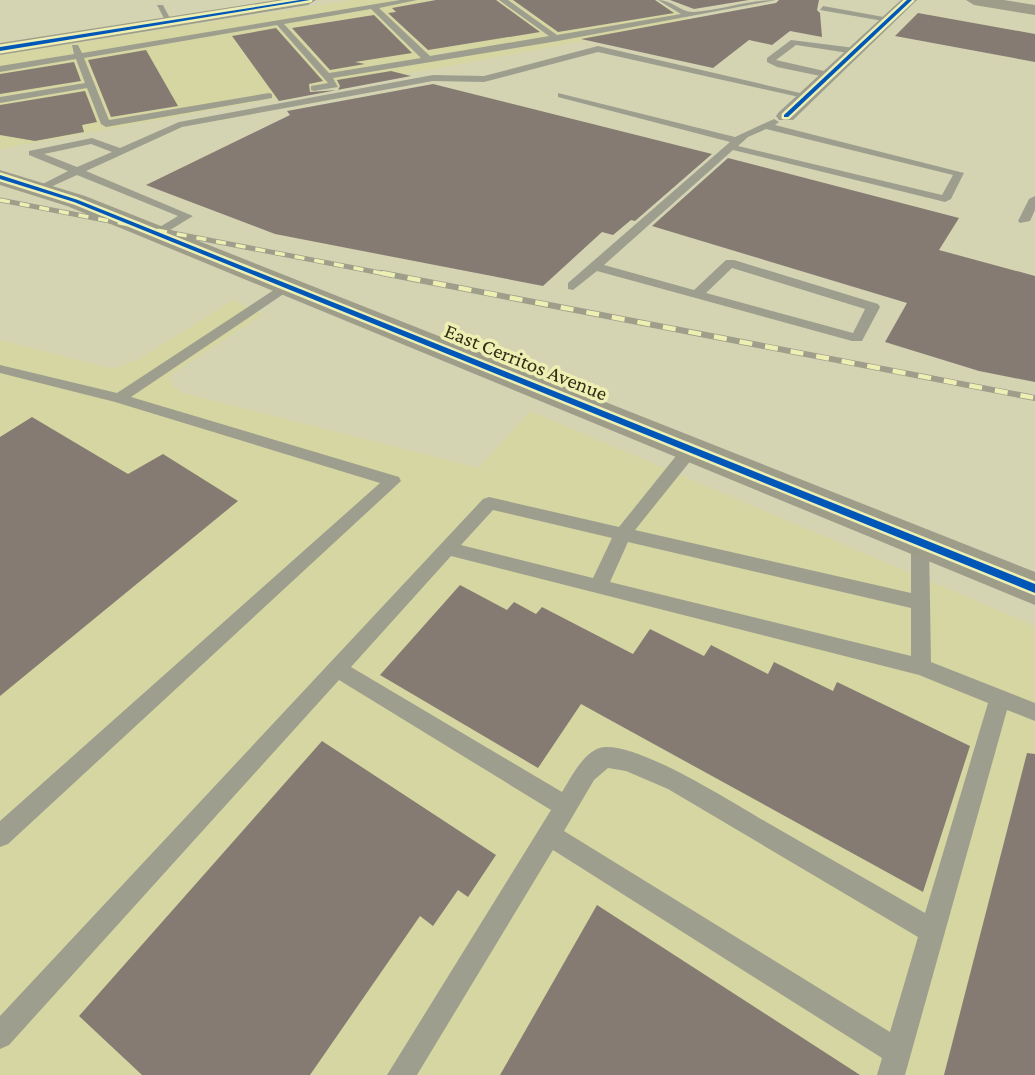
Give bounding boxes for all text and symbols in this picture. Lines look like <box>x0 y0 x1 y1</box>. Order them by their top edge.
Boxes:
street label: East Cerritos Avenue <box>441 318 611 406</box>

